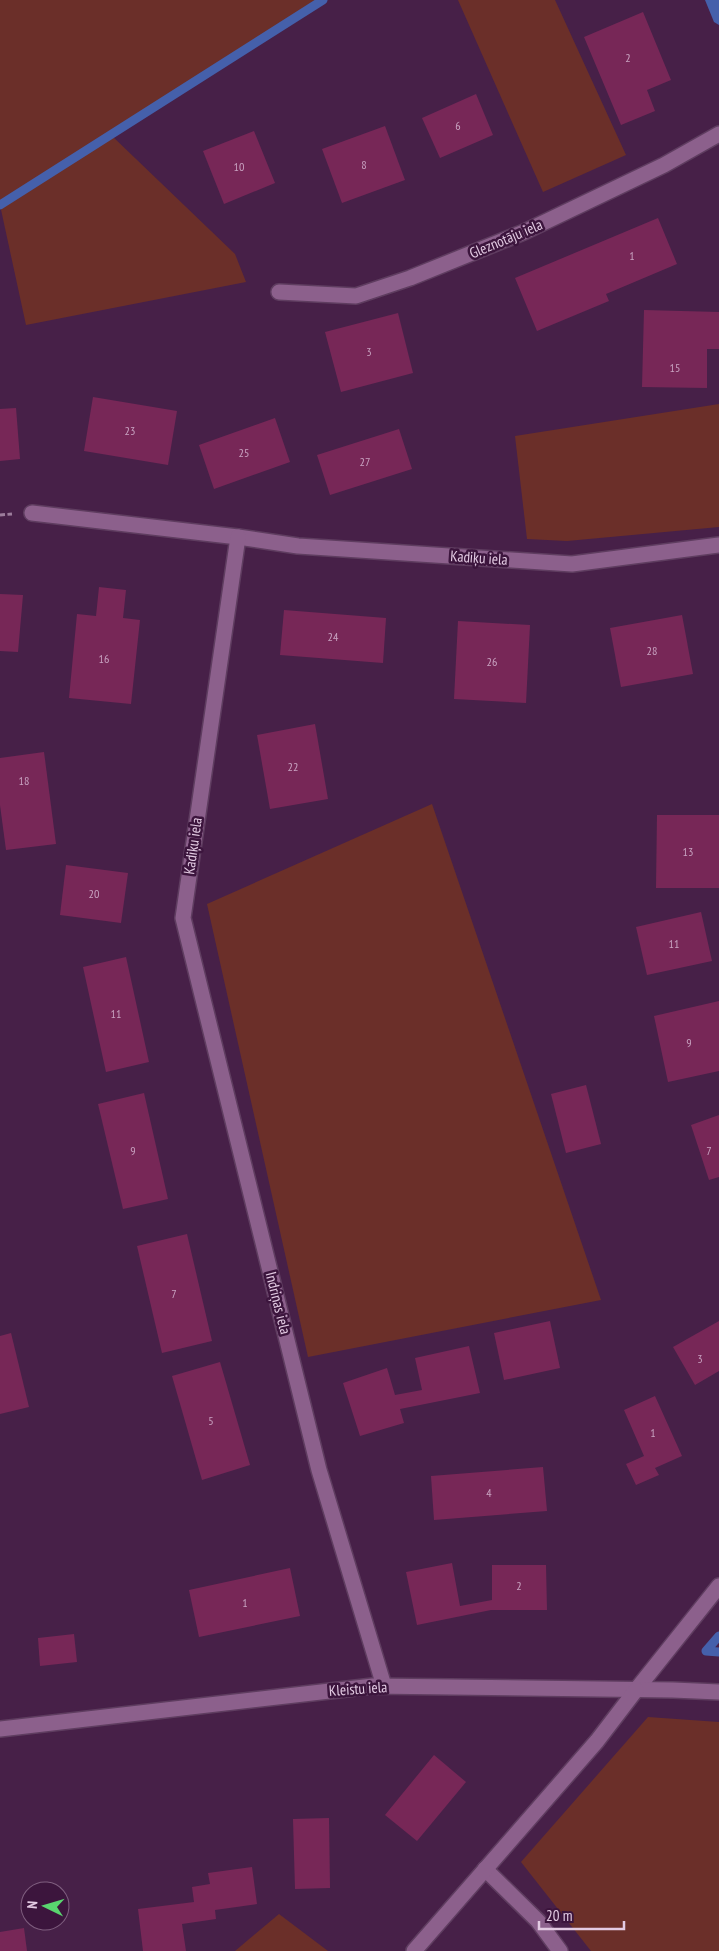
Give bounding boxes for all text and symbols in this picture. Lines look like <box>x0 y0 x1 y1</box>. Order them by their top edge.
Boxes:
house number: 2 <box>625 50 631 65</box>
house number: 6 <box>455 118 461 133</box>
house number: 8 <box>361 157 367 172</box>
house number: 10 <box>234 159 244 174</box>
street label: Gleznotāju iela <box>466 215 545 262</box>
house number: 1 <box>629 248 635 263</box>
house number: 3 <box>366 344 372 359</box>
house number: 15 <box>670 360 680 375</box>
house number: 23 <box>125 423 135 438</box>
house number: 25 <box>239 445 249 460</box>
house number: 27 <box>360 454 370 469</box>
street label: Kadiķu iela <box>450 546 508 569</box>
house number: 24 <box>328 629 339 644</box>
house number: 28 <box>647 643 657 658</box>
house number: 16 <box>99 651 109 666</box>
house number: 26 <box>487 654 497 669</box>
house number: 22 <box>288 759 298 774</box>
house number: 18 <box>19 773 29 788</box>
street label: Kadiķu iela <box>179 816 206 876</box>
house number: 13 <box>683 844 693 859</box>
house number: 20 <box>89 886 99 901</box>
house number: 11 <box>669 936 679 951</box>
house number: 11 <box>111 1006 121 1021</box>
house number: 9 <box>686 1035 692 1050</box>
house number: 9 <box>130 1143 136 1158</box>
house number: 7 <box>706 1143 712 1158</box>
street label: Indriņas iela <box>262 1270 295 1336</box>
house number: 7 <box>171 1286 177 1301</box>
house number: 3 <box>697 1351 703 1366</box>
house number: 5 <box>208 1413 214 1428</box>
house number: 1 <box>650 1425 656 1440</box>
house number: 4 <box>486 1485 492 1500</box>
house number: 2 <box>516 1578 522 1593</box>
house number: 1 <box>242 1595 248 1610</box>
street label: Kleistu iela <box>328 1677 388 1700</box>
north arrow <box>20 1881 70 1931</box>
scale bar <box>539 1898 624 1930</box>
text: N <box>23 1900 41 1909</box>
text: 20 m <box>546 1906 572 1925</box>

